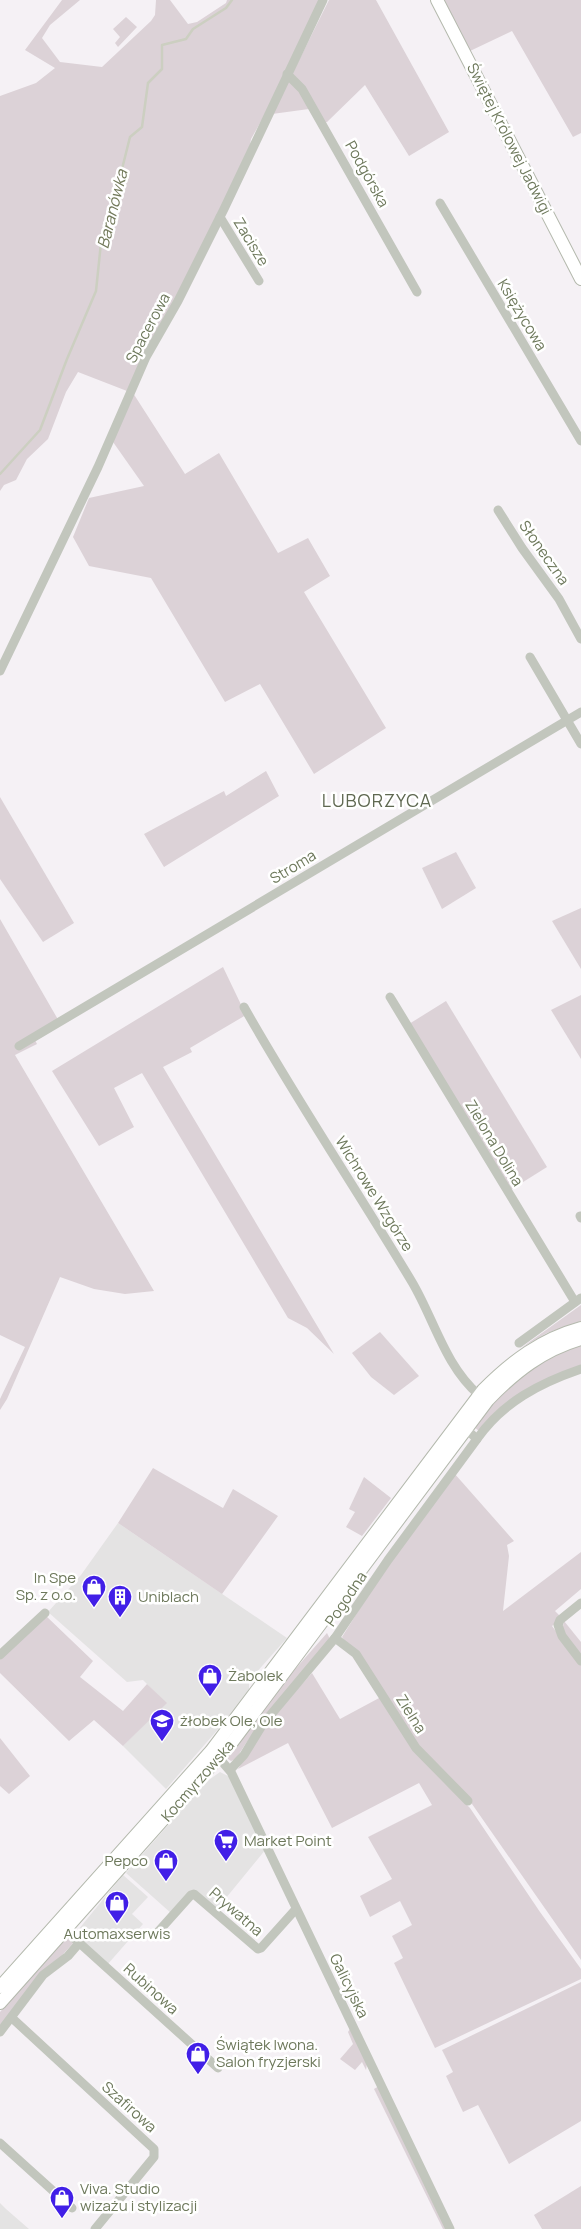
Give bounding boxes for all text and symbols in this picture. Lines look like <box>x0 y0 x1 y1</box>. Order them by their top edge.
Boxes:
street label: Świętej Królowej Jadwigi <box>462 59 557 218</box>
street label: Podgórska <box>340 137 394 211</box>
water label: Baranówka <box>92 166 133 251</box>
street label: Zacisze <box>229 214 274 270</box>
street label: Księżycowa <box>493 275 552 354</box>
street label: Spacerowa <box>120 289 175 366</box>
street label: Słoneczna <box>514 516 574 589</box>
district label: LUBORZYCA <box>322 788 432 812</box>
street label: Stroma <box>266 845 320 889</box>
street label: Zielona Dolina <box>460 1096 528 1190</box>
street label: Wichrowe Wzgórze <box>330 1132 418 1256</box>
place label: In Spe Sp. z o.o. <box>16 1567 76 1605</box>
street label: Pogodna <box>320 1567 372 1630</box>
shop icon: In Spe Sp. z o.o. <box>81 1574 107 1608</box>
building icon: Uniblach <box>107 1584 133 1618</box>
place label: Uniblach <box>138 1586 199 1607</box>
shop icon: Żabolek <box>197 1663 223 1697</box>
place label: Żabolek <box>228 1665 284 1686</box>
street label: Zielna <box>391 1690 432 1737</box>
school or university icon: żłobek Ole, Ole <box>149 1708 175 1742</box>
place label: żłobek Ole, Ole <box>180 1710 283 1731</box>
street label: Kocmyrzowska <box>156 1735 239 1826</box>
supermarket icon: Market Point <box>213 1828 239 1862</box>
place label: Market Point <box>244 1830 332 1851</box>
shop icon: Pepco <box>153 1848 179 1882</box>
place label: Pepco <box>105 1850 148 1871</box>
street label: Prywatna <box>205 1882 268 1941</box>
shop icon: Automaxserwis <box>104 1890 130 1924</box>
place label: Automaxserwis <box>64 1923 171 1944</box>
street label: Galicyjska <box>325 1950 374 2021</box>
street label: Rubinowa <box>119 1958 183 2019</box>
place label: Świątek Iwona. Salon fryzjerski <box>216 2034 321 2072</box>
shop icon: Świątek Iwona. Salon fryzjerski <box>185 2041 211 2075</box>
street label: Szafirowa <box>97 2076 161 2137</box>
place label: Viva. Studio wizażu i stylizacji <box>80 2178 197 2216</box>
shop icon: Viva. Studio wizażu i stylizacji <box>49 2185 75 2219</box>

